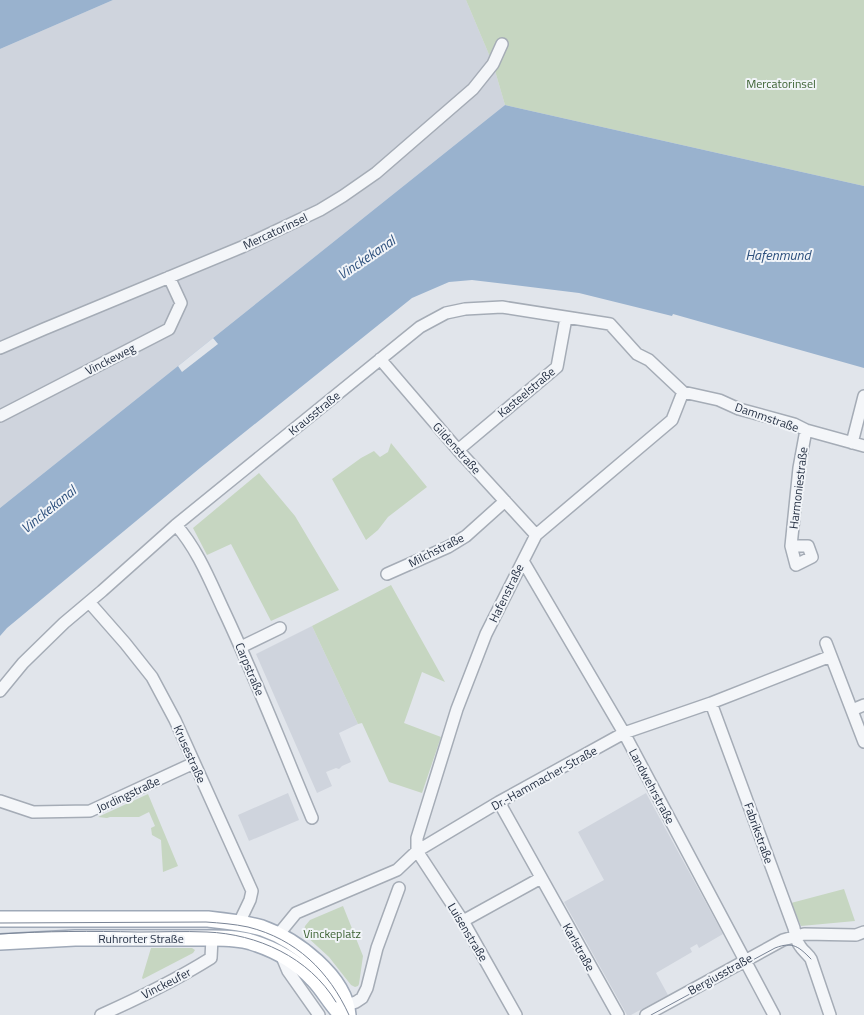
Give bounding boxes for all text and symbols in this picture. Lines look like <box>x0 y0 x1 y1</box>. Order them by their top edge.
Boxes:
park label: Mercatorinsel <box>746 74 816 93</box>
street label: Mercatorinsel <box>239 208 311 254</box>
water label: Vinckekanal <box>333 229 401 284</box>
water label: Hafenmund <box>745 244 813 265</box>
street label: Vinckeweg <box>82 338 138 380</box>
street label: Kasteelstraße <box>493 362 559 422</box>
street label: Krausstraße <box>284 386 344 440</box>
street label: Dammstraße <box>732 397 802 437</box>
street label: Gildenstraße <box>428 418 486 478</box>
street label: Harmoniestraße <box>784 446 812 530</box>
water label: Vinckekanal <box>16 479 82 538</box>
street label: Milchstraße <box>405 528 467 572</box>
street label: Hafenstraße <box>484 560 528 626</box>
street label: Carpstraße <box>230 640 270 698</box>
street label: Krusestraße <box>169 722 211 786</box>
street label: Dr.-Hammacher-Straße <box>487 741 601 815</box>
street label: Landwehrstraße <box>624 745 680 827</box>
street label: Jordingstraße <box>93 771 163 817</box>
street label: Fabrikstraße <box>739 800 779 866</box>
street label: Luisenstraße <box>443 899 493 965</box>
street label: Karlstraße <box>558 919 600 975</box>
park label: Vinckeplatz <box>303 924 361 943</box>
street label: Ruhrorter Straße <box>98 929 184 948</box>
street label: Bergiusstraße <box>684 948 756 1000</box>
street label: Vinckeufer <box>138 962 194 1004</box>

